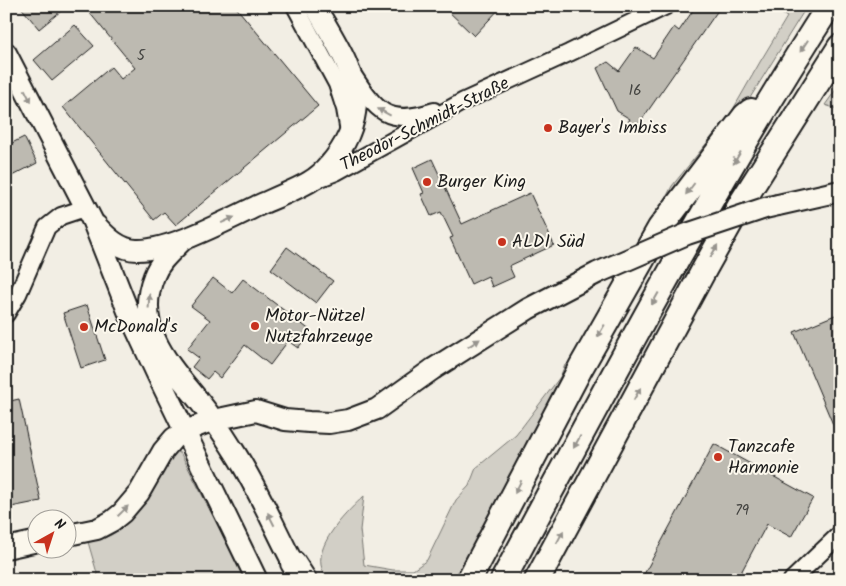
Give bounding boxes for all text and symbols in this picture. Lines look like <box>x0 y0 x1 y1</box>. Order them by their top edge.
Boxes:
one-way arrow <box>799 39 808 53</box>
house number: 5 <box>137 44 146 68</box>
street label: Theodor-Schmidt-Straße <box>335 70 515 180</box>
house number: 16 <box>628 79 642 103</box>
one-way arrow <box>24 89 32 104</box>
one-way arrow <box>377 108 392 116</box>
place label: Bayer's Imbiss <box>558 114 667 143</box>
marker: Bayer's Imbiss <box>542 122 554 134</box>
one-way arrow <box>732 152 741 165</box>
place label: Burger King <box>437 168 526 197</box>
marker: Burger King <box>421 176 433 188</box>
one-way arrow <box>685 182 695 196</box>
one-way arrow <box>221 215 235 223</box>
place label: ALDI Süd <box>512 228 585 257</box>
marker: ALDI Süd <box>496 236 508 248</box>
one-way arrow <box>710 244 719 257</box>
one-way arrow <box>651 292 659 306</box>
one-way arrow <box>145 293 153 309</box>
place label: Motor-Nützel Nutzfahrzeuge <box>265 302 373 352</box>
place label: McDonald's <box>94 313 178 342</box>
marker: Motor-Nützel Nutzfahrzeuge <box>249 320 261 332</box>
marker: McDonald's <box>78 321 90 333</box>
one-way arrow <box>597 324 606 337</box>
one-way arrow <box>467 338 481 347</box>
one-way arrow <box>633 386 641 401</box>
place label: Tanzcafe Harmonie <box>728 433 799 483</box>
one-way arrow <box>573 435 582 448</box>
marker: Tanzcafe Harmonie <box>712 451 724 463</box>
one-way arrow <box>514 480 522 494</box>
house number: 79 <box>735 499 750 523</box>
one-way arrow <box>117 505 129 517</box>
north arrow <box>28 508 78 558</box>
one-way arrow <box>267 512 275 527</box>
text: N <box>49 513 70 536</box>
one-way arrow <box>556 529 564 544</box>

